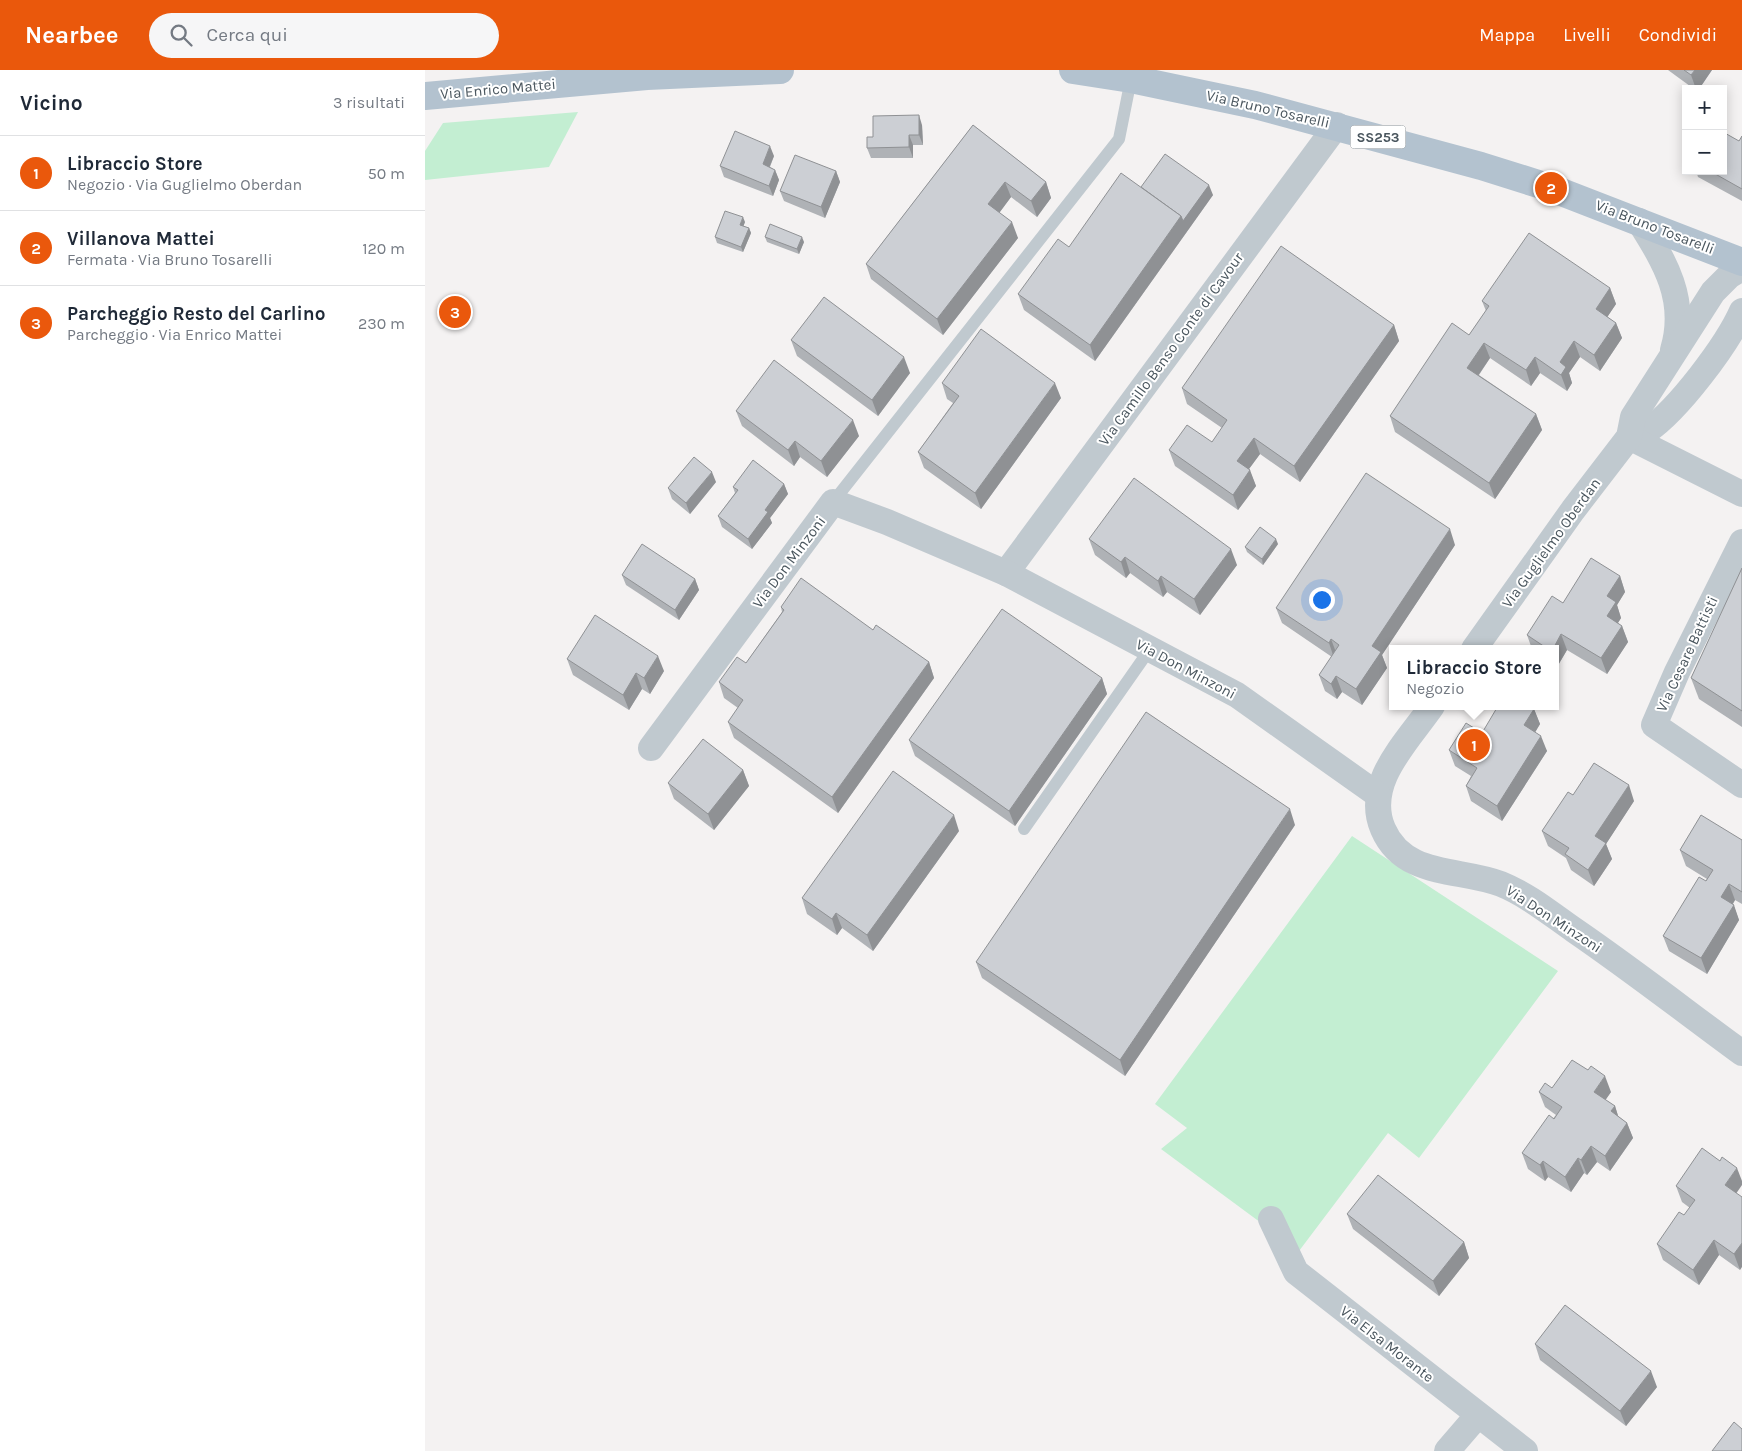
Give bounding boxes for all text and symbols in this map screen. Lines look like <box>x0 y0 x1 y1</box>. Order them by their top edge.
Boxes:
search box <box>149 13 499 58</box>
text: Nearbee <box>25 21 119 49</box>
icon: search <box>167 21 195 49</box>
text: Cerca qui <box>207 24 288 46</box>
text: Mappa <box>1479 24 1535 46</box>
text: Livelli <box>1563 24 1611 46</box>
text: Condividi <box>1639 24 1717 46</box>
street label: Via Enrico Mattei <box>439 75 557 103</box>
map controls <box>1682 85 1727 175</box>
button: + <box>1682 85 1727 130</box>
street label: Via Bruno Tosarelli <box>1205 86 1331 132</box>
text: Vicino <box>20 91 83 115</box>
text: 3 risultati <box>333 93 405 112</box>
road number: SS253 <box>1351 126 1405 148</box>
button: − <box>1682 130 1727 175</box>
text: Libraccio Store <box>67 153 203 175</box>
text: 1 <box>33 164 39 183</box>
text: 50 m <box>368 164 405 183</box>
pin: 2 <box>1535 169 1567 207</box>
text: Negozio · Via Guglielmo Oberdan <box>67 175 302 194</box>
street label: Via Bruno Tosarelli <box>1593 196 1717 258</box>
text: Villanova Mattei <box>67 228 215 250</box>
text: 2 <box>31 239 41 258</box>
text: 120 m <box>362 239 405 258</box>
street label: Via Camillo Benso Conte di Cavour <box>1095 248 1248 449</box>
text: Fermata · Via Bruno Tosarelli <box>67 250 272 269</box>
pin: 3 <box>439 293 471 331</box>
text: Parcheggio Resto del Carlino <box>67 303 325 325</box>
text: 3 <box>31 314 41 333</box>
text: 230 m <box>358 314 405 333</box>
text: Parcheggio · Via Enrico Mattei <box>67 325 282 344</box>
street label: Via Guglielmo Oberdan <box>1498 475 1604 611</box>
street label: Via Don Minzoni <box>749 512 829 612</box>
your location <box>1309 587 1335 613</box>
street label: Via Cesare Battisti <box>1652 593 1722 715</box>
street label: Via Don Minzoni <box>1133 635 1239 703</box>
popup <box>1389 645 1559 710</box>
text: Libraccio Store <box>1406 657 1542 679</box>
text: Negozio <box>1406 679 1464 698</box>
pin: 1 <box>1458 726 1490 764</box>
street label: Via Don Minzoni <box>1503 881 1605 957</box>
street label: Via Elsa Morante <box>1337 1302 1437 1386</box>

